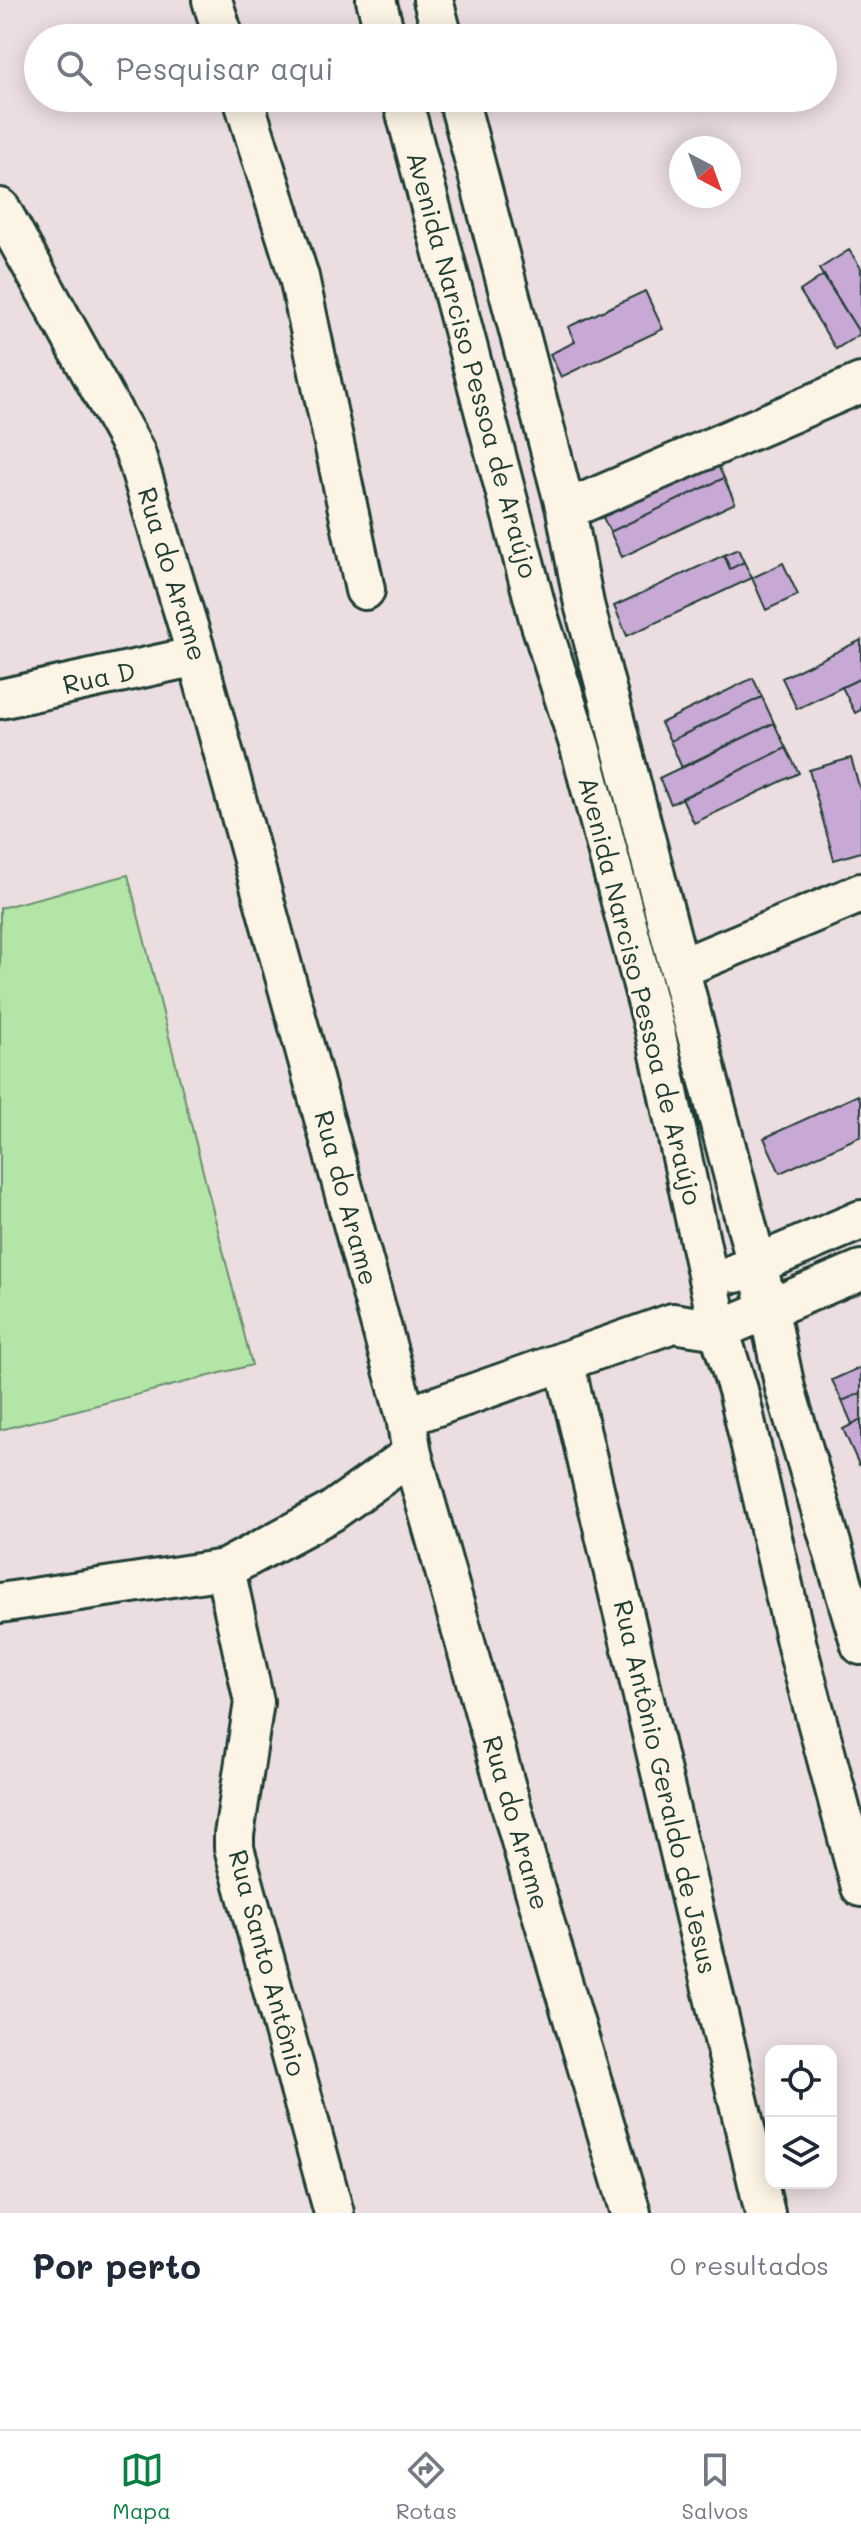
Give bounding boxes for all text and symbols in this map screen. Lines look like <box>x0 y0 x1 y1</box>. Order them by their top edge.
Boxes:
search box <box>24 24 837 112</box>
icon: search <box>52 46 96 90</box>
text: Pesquisar aqui <box>116 48 334 88</box>
north arrow <box>669 136 741 208</box>
street label: Avenida Narciso Pessoa de Araújo <box>400 148 546 582</box>
street label: Rua do Arame <box>130 483 215 665</box>
street label: Rua D <box>59 653 138 701</box>
street label: Avenida Narciso Pessoa de Araújo <box>571 773 711 1209</box>
street label: Rua do Arame <box>307 1107 387 1289</box>
street label: Rua Antônio Geraldo de Jesus <box>606 1596 726 1977</box>
street label: Rua do Arame <box>476 1732 558 1914</box>
street label: Rua Santo Antônio <box>221 1846 315 2080</box>
map controls <box>765 2045 837 2189</box>
button: locate <box>765 2045 837 2117</box>
button: layers <box>765 2117 837 2189</box>
text: Por perto <box>32 2243 201 2288</box>
text: 0 resultados <box>670 2248 829 2282</box>
tab: Mapa <box>112 2448 171 2525</box>
tab: Rotas <box>396 2448 457 2525</box>
tab: Salvos <box>682 2448 749 2525</box>

